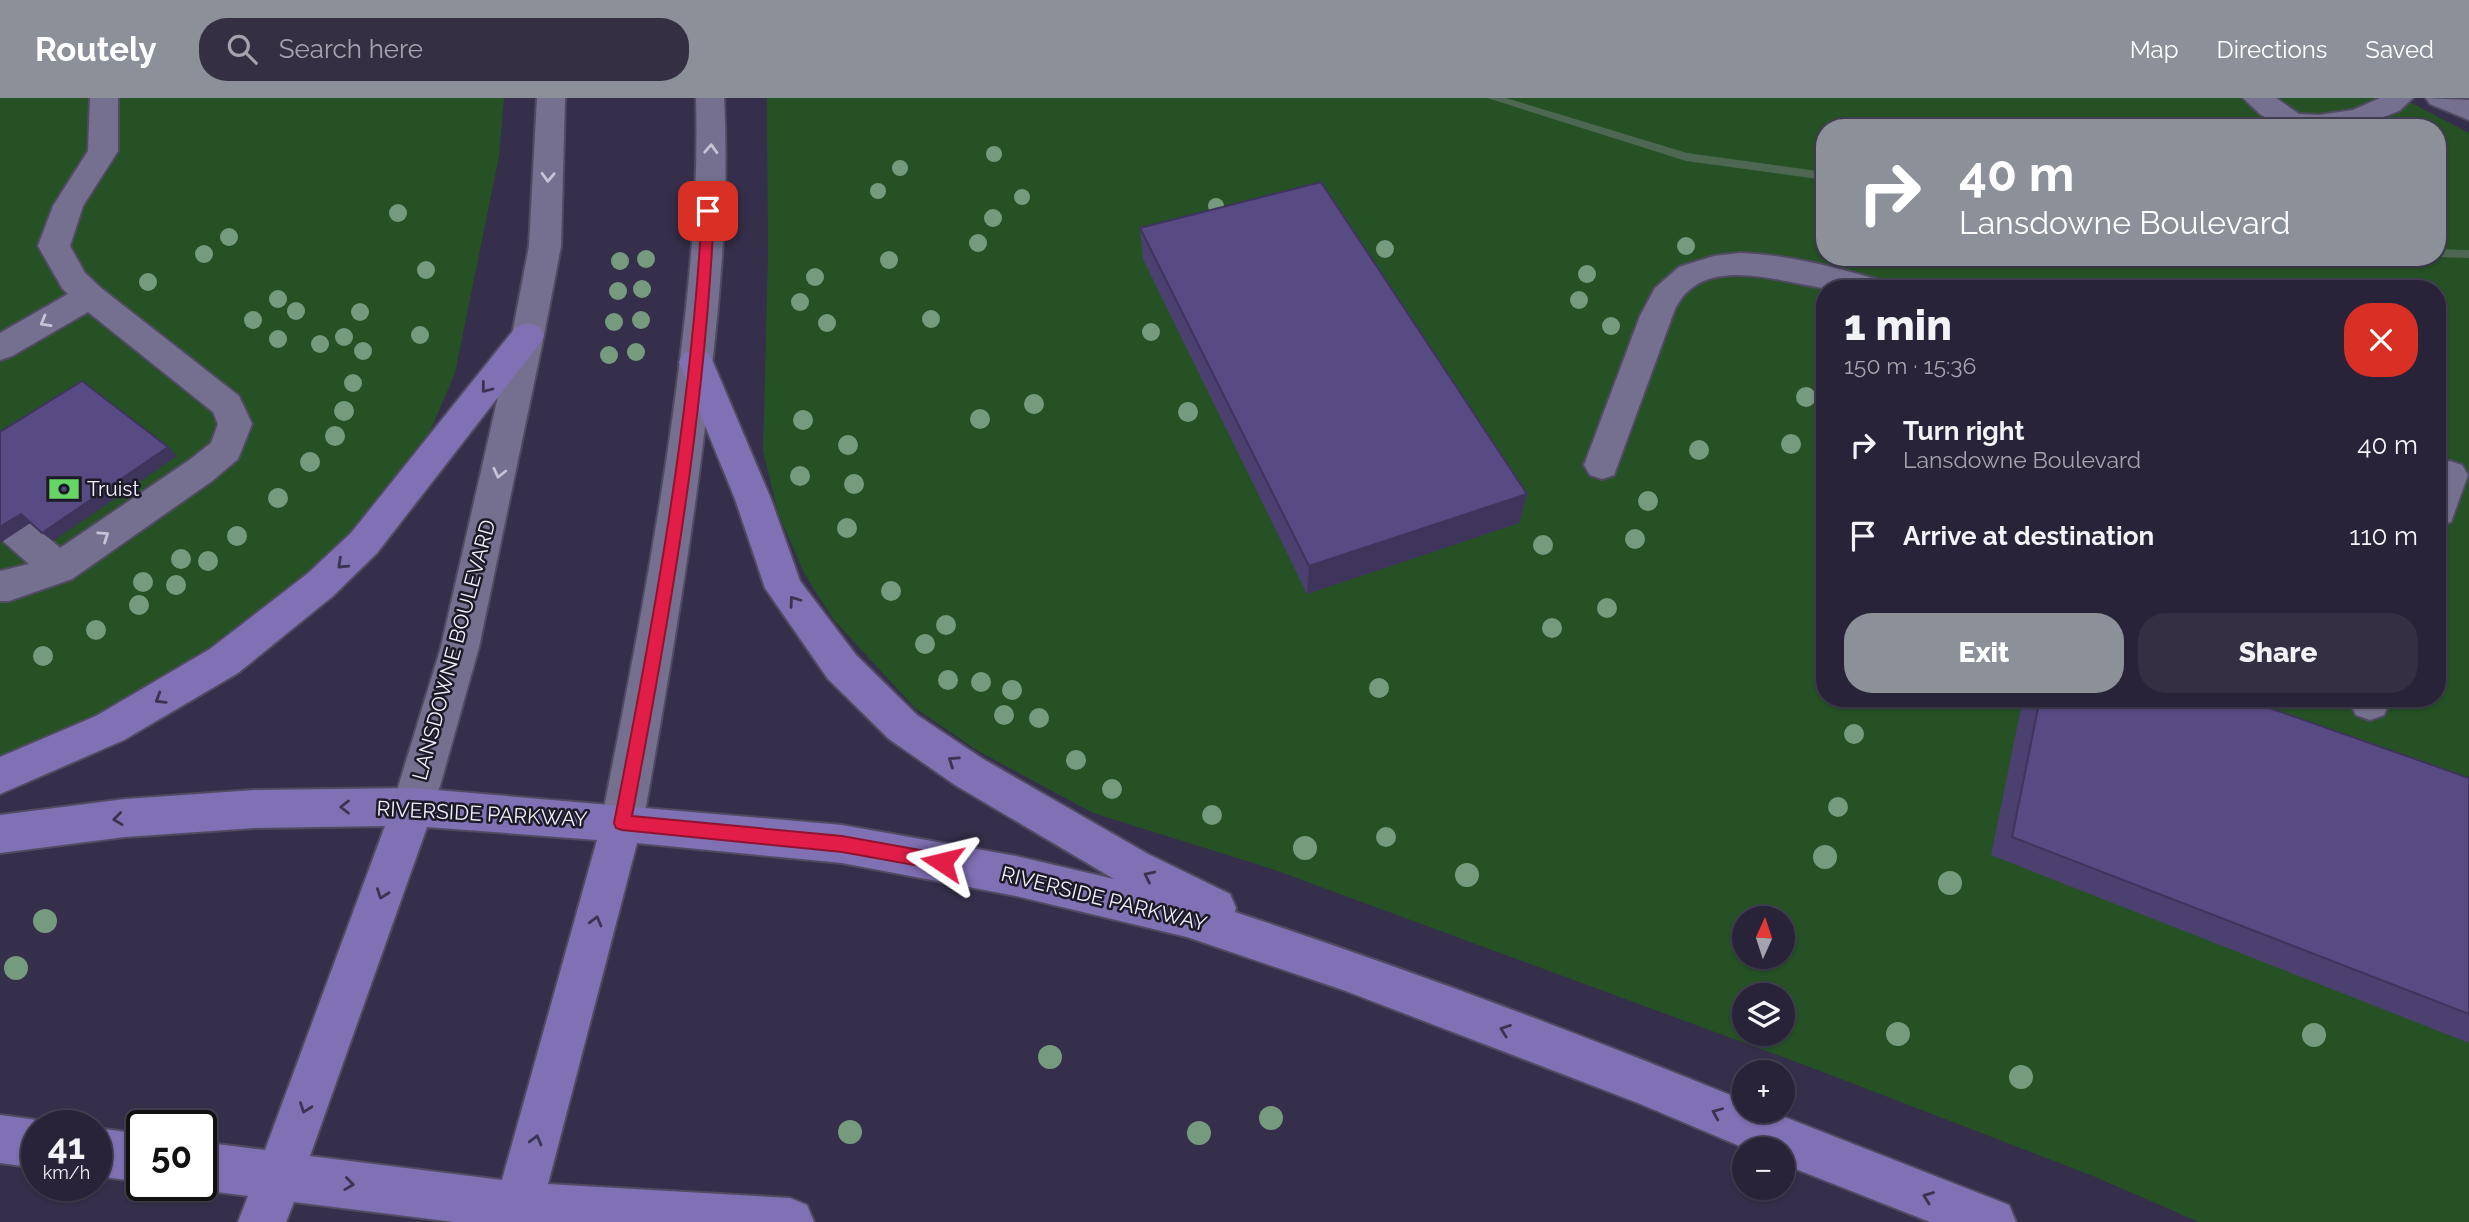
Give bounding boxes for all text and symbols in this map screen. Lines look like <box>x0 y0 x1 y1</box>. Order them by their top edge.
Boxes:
search box <box>199 18 689 81</box>
text: Routely <box>35 30 157 69</box>
icon: search <box>223 30 261 68</box>
text: Search here <box>279 34 423 64</box>
text: Map <box>2130 35 2179 64</box>
text: Directions <box>2217 35 2327 64</box>
text: Saved <box>2365 35 2434 64</box>
one-way arrow <box>704 143 719 154</box>
text: 40 m <box>1959 145 2074 202</box>
icon: right <box>1844 147 1935 238</box>
one-way arrow <box>541 172 556 183</box>
pin <box>678 181 738 241</box>
icon: arrive <box>689 192 727 230</box>
text: Lansdowne Boulevard <box>1959 204 2290 241</box>
text: 1 min <box>1844 301 1952 350</box>
button: close <box>2344 303 2418 377</box>
one-way arrow <box>39 314 52 327</box>
text: 150 m · 15:36 <box>1844 352 1976 379</box>
one-way arrow <box>481 381 494 393</box>
text: Turn right <box>1903 416 2024 446</box>
icon: right <box>1844 426 1882 464</box>
text: 40 m <box>2357 430 2418 460</box>
text: Lansdowne Boulevard <box>1903 446 2141 473</box>
one-way arrow <box>492 467 507 479</box>
bank icon: Truist <box>47 472 81 506</box>
place label: Truist <box>87 476 140 501</box>
street label: LANSDOWNE BOULEVARD <box>407 517 500 783</box>
icon: arrive <box>1844 517 1882 555</box>
text: Arrive at destination <box>1903 521 2154 551</box>
text: 110 m <box>2349 521 2418 551</box>
one-way arrow <box>96 532 109 545</box>
one-way arrow <box>337 556 350 568</box>
one-way arrow <box>790 596 802 609</box>
button: Exit <box>1844 613 2124 693</box>
button: Share <box>2138 613 2418 693</box>
one-way arrow <box>154 691 167 704</box>
one-way arrow <box>948 757 961 769</box>
street label: RIVERSIDE PARKWAY <box>376 795 588 832</box>
one-way arrow <box>339 799 350 815</box>
one-way arrow <box>112 812 124 827</box>
position arrow <box>905 825 979 899</box>
street label: RIVERSIDE PARKWAY <box>999 861 1210 936</box>
one-way arrow <box>1144 870 1156 884</box>
one-way arrow <box>376 887 390 899</box>
north arrow <box>1732 906 1796 970</box>
map controls <box>1732 906 1795 1200</box>
one-way arrow <box>588 915 602 927</box>
button: layers <box>1732 983 1795 1046</box>
one-way arrow <box>1499 1025 1511 1039</box>
button: + <box>1732 1060 1795 1123</box>
one-way arrow <box>299 1102 313 1114</box>
one-way arrow <box>1711 1107 1724 1121</box>
speed limit sign: 50 <box>126 1110 217 1201</box>
text: 41 <box>48 1126 85 1167</box>
one-way arrow <box>528 1134 542 1146</box>
button: − <box>1732 1137 1795 1200</box>
text: km/h <box>43 1162 90 1183</box>
one-way arrow <box>343 1177 355 1192</box>
one-way arrow <box>1923 1192 1935 1206</box>

